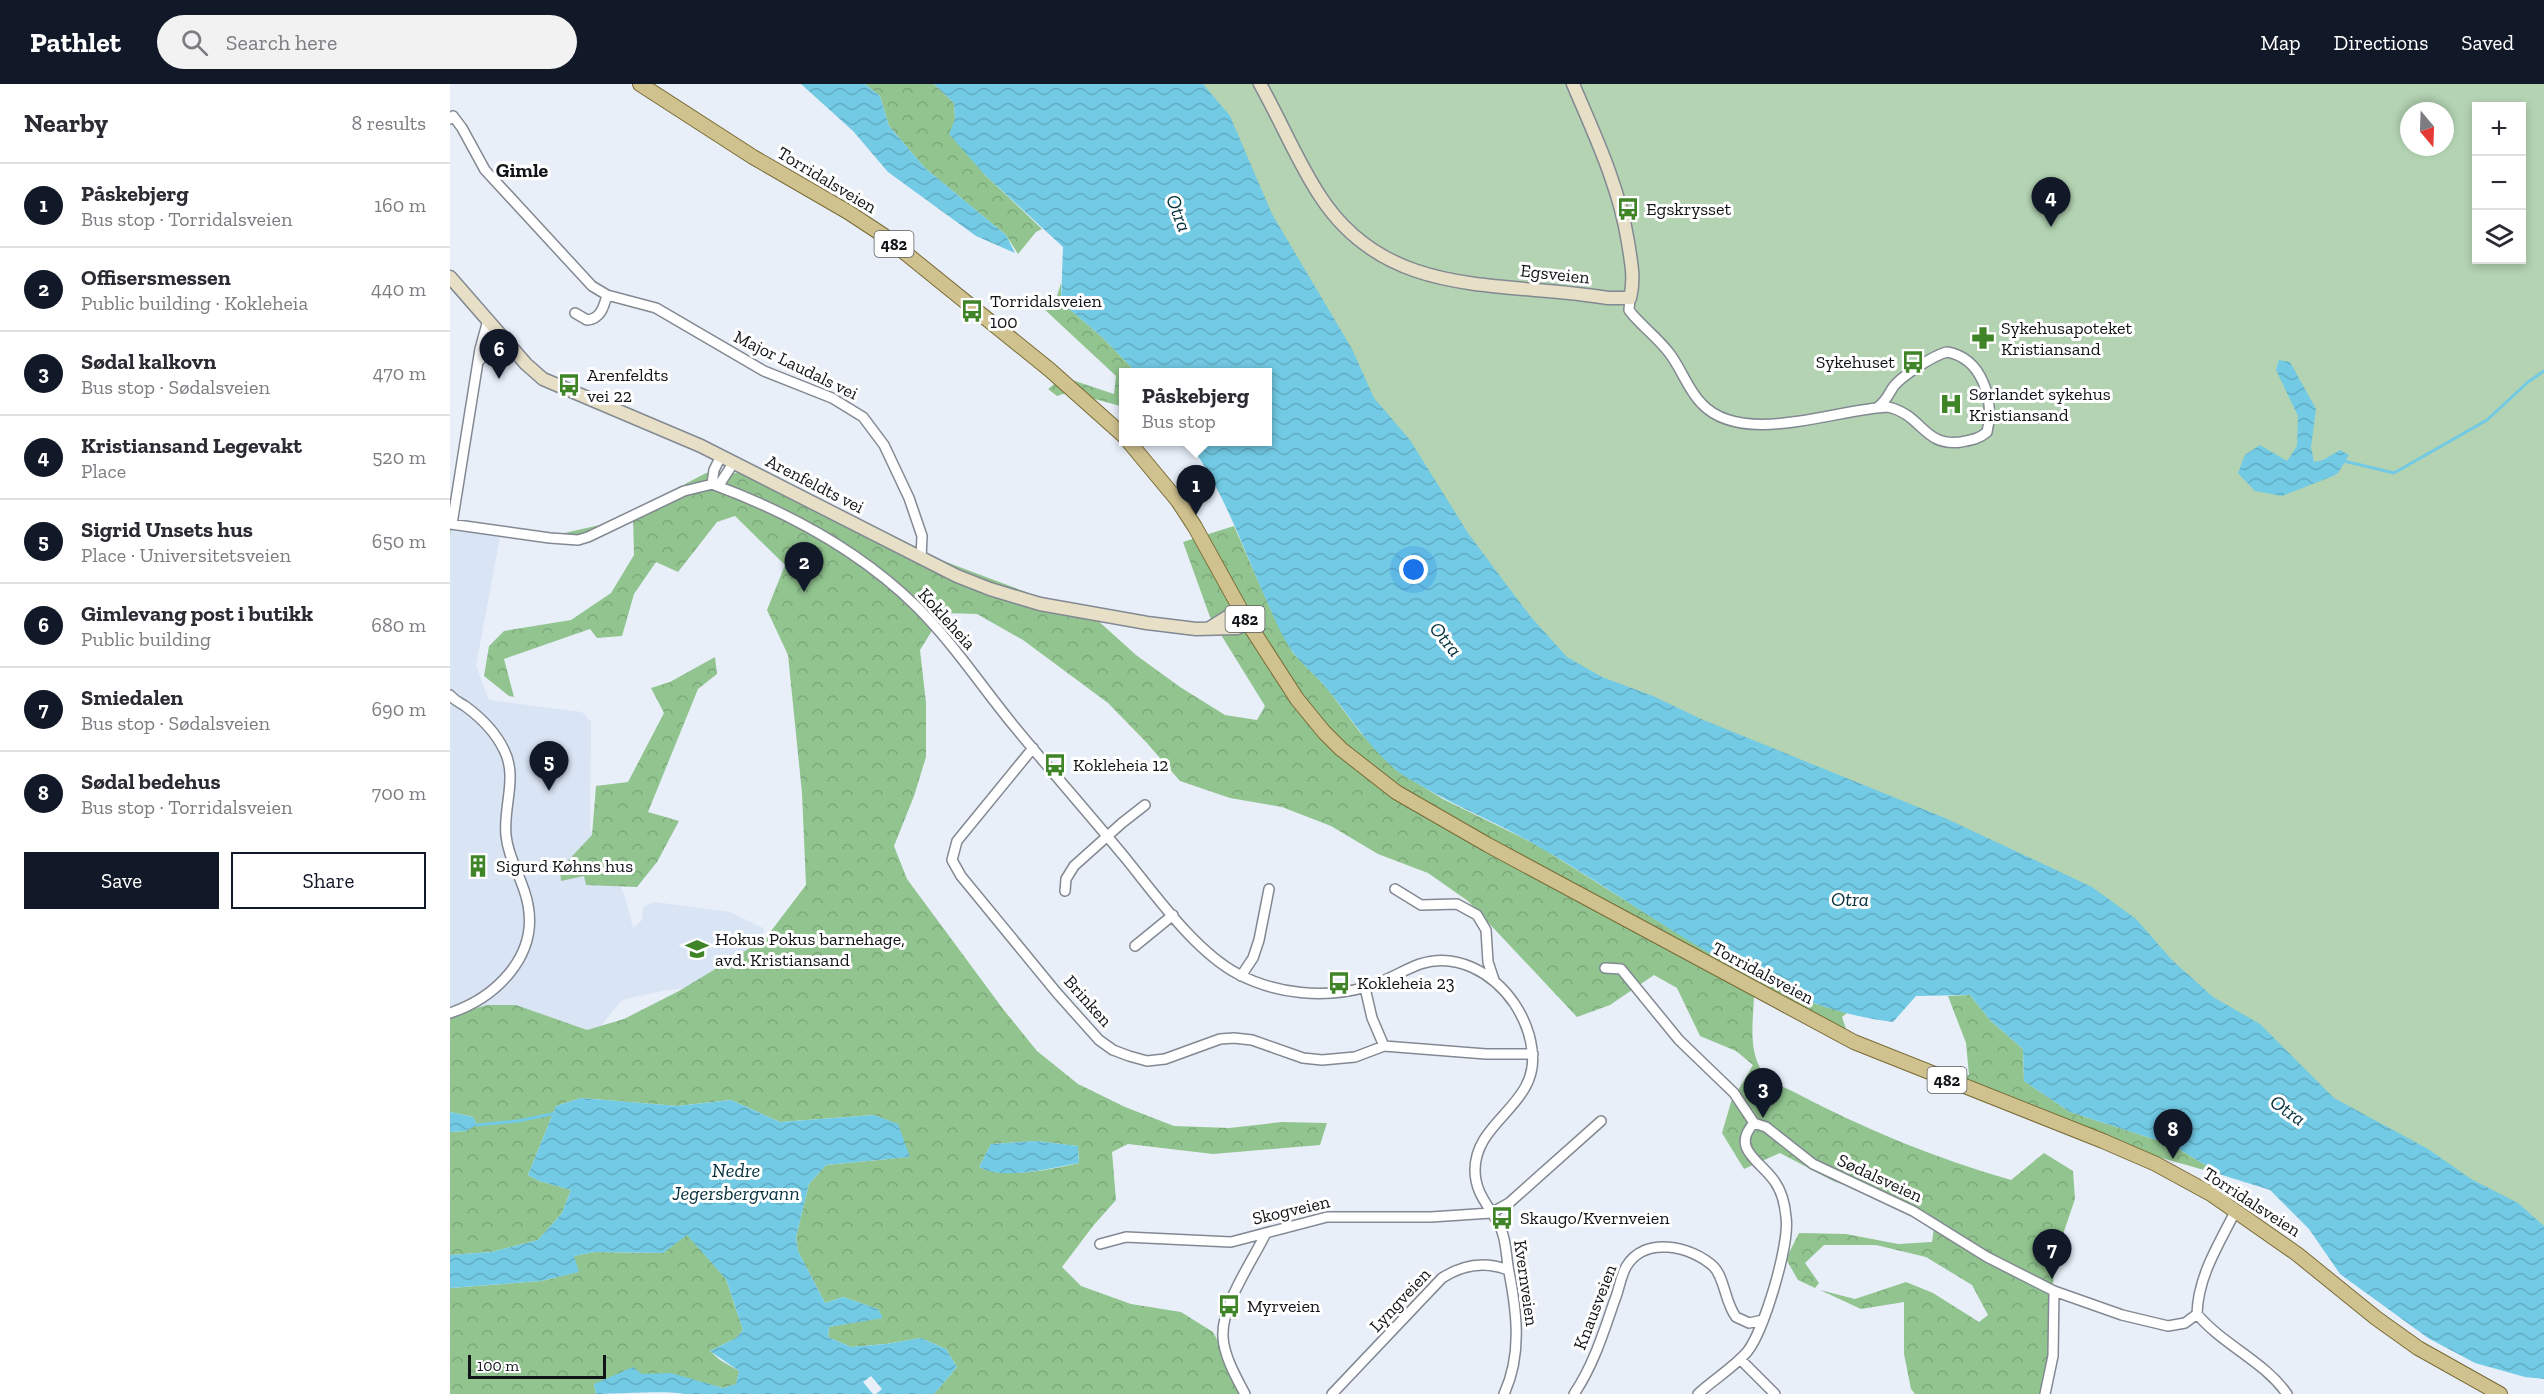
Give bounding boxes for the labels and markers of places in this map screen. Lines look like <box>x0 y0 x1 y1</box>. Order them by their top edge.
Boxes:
pin: 4 <box>2032 178 2070 227</box>
bus stop icon: Egskrysset <box>1615 196 1641 222</box>
place label: Egskrysset <box>1646 198 1731 220</box>
place label: Torridalsveien 100 <box>990 290 1102 333</box>
bus stop icon: Torridalsveien 100 <box>959 298 985 324</box>
place label: Sykehusapoteket Kristiansand <box>2001 317 2132 360</box>
pharmacy icon: Sykehusapoteket Kristiansand <box>1970 325 1996 351</box>
pin: 6 <box>479 330 518 379</box>
bus stop icon: Sykehuset <box>1900 349 1926 375</box>
place label: Sykehuset <box>1816 351 1895 373</box>
place label: Arenfeldts vei 22 <box>587 364 668 407</box>
bus stop icon: Arenfeldts vei 22 <box>556 372 582 398</box>
place label: Sørlandet sykehus Kristiansand <box>1969 383 2111 426</box>
hospital icon: Sørlandet sykehus Kristiansand <box>1938 391 1964 417</box>
pin: 1 <box>1176 466 1216 515</box>
pin: 2 <box>784 542 824 592</box>
pin: 5 <box>530 742 568 791</box>
bus stop icon: Kokleheia 12 <box>1042 752 1068 778</box>
place label: Kokleheia 12 <box>1073 754 1169 776</box>
building icon: Sigurd Køhns hus <box>465 853 491 879</box>
place label: Sigurd Køhns hus <box>496 855 633 877</box>
place label: Hokus Pokus barnehage, avd. Kristiansand <box>715 928 905 971</box>
school or university icon: Hokus Pokus barnehage, avd. Kristiansand <box>684 936 710 962</box>
bus stop icon: Kokleheia 23 <box>1326 970 1352 996</box>
place label: Kokleheia 23 <box>1357 972 1455 994</box>
pin: 3 <box>1744 1068 1782 1118</box>
pin: 8 <box>2154 1110 2192 1159</box>
bus stop icon: Skaugo/Kvernveien <box>1489 1205 1515 1231</box>
place label: Skaugo/Kvernveien <box>1520 1207 1670 1229</box>
pin: 7 <box>2032 1230 2072 1279</box>
bus stop icon: Myrveien <box>1216 1293 1242 1319</box>
place label: Myrveien <box>1247 1295 1321 1317</box>

